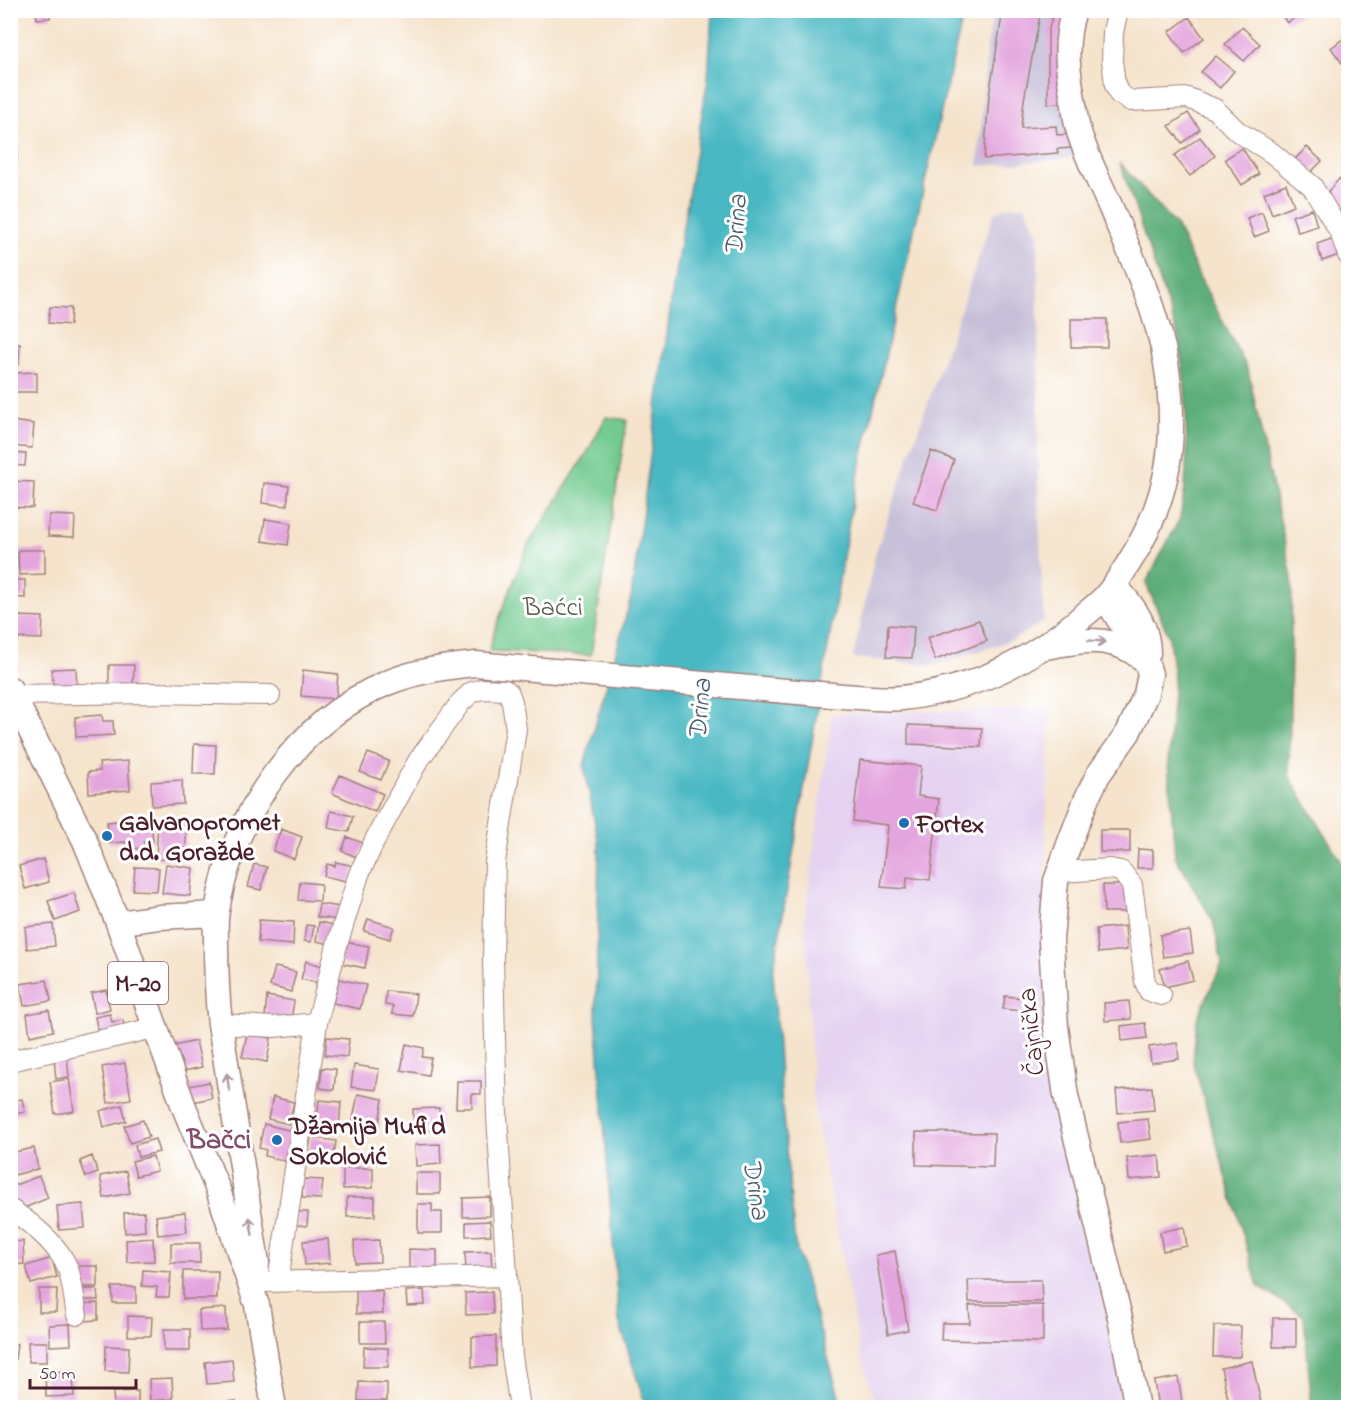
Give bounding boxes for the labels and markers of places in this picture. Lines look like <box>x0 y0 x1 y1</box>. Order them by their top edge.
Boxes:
place label: Galvanopromet d.d. Goražde <box>119 805 281 873</box>
place label: Fortex <box>914 807 984 845</box>
marker: Fortex <box>897 816 911 830</box>
marker: Galvanopromet d.d. Goražde <box>100 829 114 843</box>
place label: Džamija Mufid Sokolović <box>288 1109 446 1177</box>
marker: Džamija Mufid Sokolović <box>270 1133 284 1147</box>

